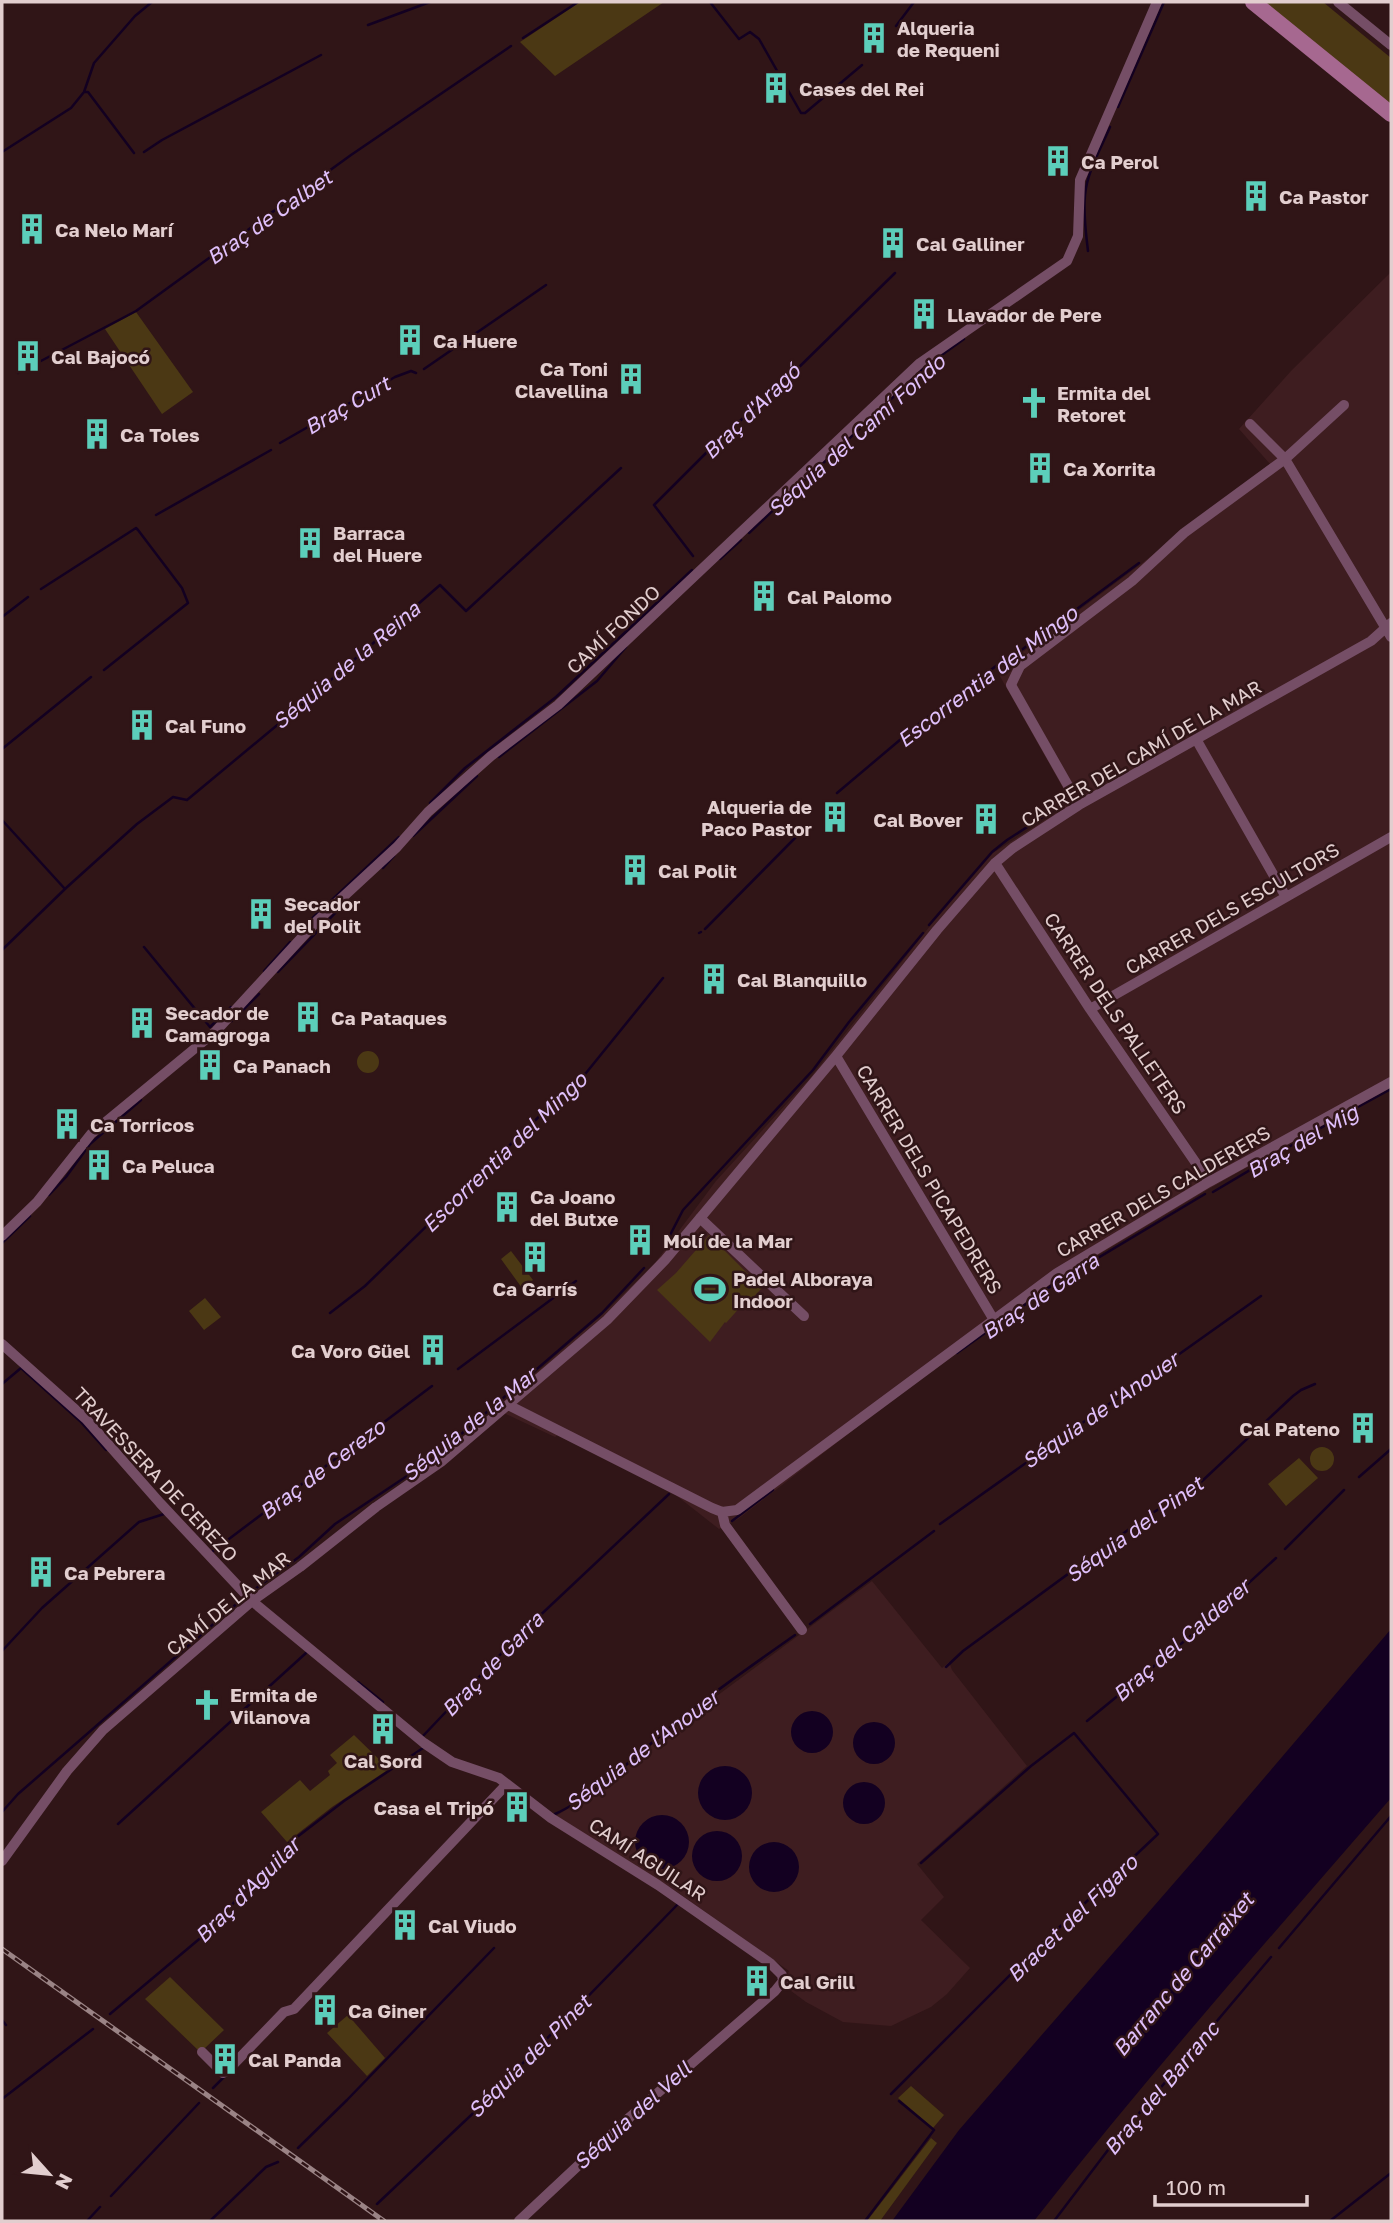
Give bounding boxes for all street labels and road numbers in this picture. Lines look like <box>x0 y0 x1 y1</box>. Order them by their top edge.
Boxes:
street label: CAMÍ FONDO <box>561 580 665 678</box>
street label: CARRER DEL CAMÍ DE LA MAR <box>1017 675 1265 831</box>
street label: CARRER DELS ESCULTORS <box>1121 837 1343 979</box>
street label: CARRER DELS PALLETERS <box>1040 908 1192 1118</box>
street label: CARRER DELS PICAPEDRERS <box>852 1060 1008 1298</box>
street label: CARRER DELS CALDERERS <box>1052 1120 1274 1262</box>
street label: TRAVESSERA DE CEREZO <box>69 1382 243 1566</box>
street label: CAMÍ DE LA MAR <box>161 1546 295 1660</box>
street label: CAMÍ AGUILAR <box>585 1813 711 1905</box>

